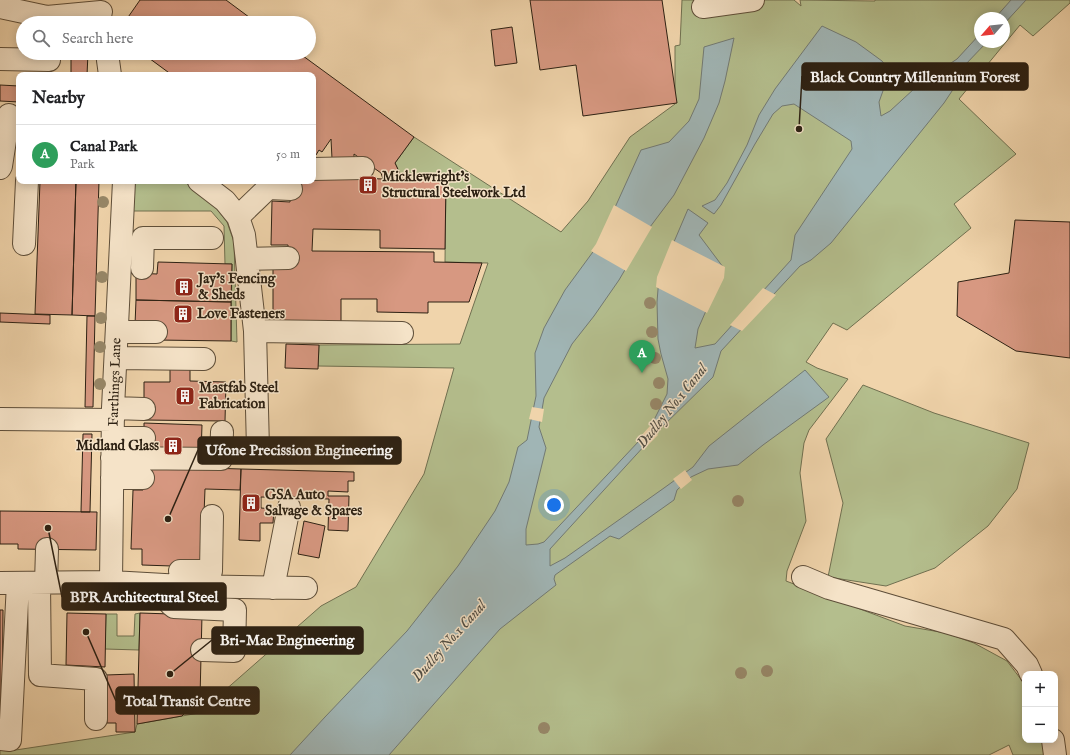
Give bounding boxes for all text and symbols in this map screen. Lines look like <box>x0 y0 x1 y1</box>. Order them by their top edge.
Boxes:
north arrow <box>974 12 1010 48</box>
search box <box>16 16 316 60</box>
icon: search <box>30 27 52 49</box>
text: Search here <box>62 29 133 48</box>
callout: Black Country Millennium Forest <box>802 63 1028 90</box>
text: Black Country Millennium Forest <box>810 68 1021 87</box>
text: Nearby <box>32 88 85 109</box>
text: Canal Park <box>70 137 138 156</box>
text: A <box>41 146 49 163</box>
text: 50 m <box>276 146 300 163</box>
text: Park <box>70 156 95 173</box>
place label: Micklewright's Structural Steelwork Ltd <box>382 168 526 202</box>
building icon: Micklewright's Structural Steelwork Ltd <box>357 174 379 196</box>
place label: Jay's Fencing & Sheds <box>196 270 277 304</box>
building icon: Jay's Fencing & Sheds <box>173 276 195 298</box>
building icon: Love Fasteners <box>172 303 194 325</box>
place label: Love Fasteners <box>197 305 285 323</box>
street label: Farthings Lane <box>104 337 126 427</box>
pin: A <box>629 340 655 373</box>
water label: Dudley No.1 Canal <box>632 359 713 452</box>
place label: Mastfab Steel Fabrication <box>199 379 279 413</box>
building icon: Mastfab Steel Fabrication <box>174 385 196 407</box>
building icon: Midland Glass <box>162 435 184 457</box>
place label: Midland Glass <box>76 437 159 455</box>
callout: Ufone Precission Engineering <box>198 437 401 464</box>
text: Ufone Precission Engineering <box>204 441 393 460</box>
place label: GSA Auto Salvage & Spares <box>265 486 362 520</box>
building icon: GSA Auto Salvage & Spares <box>240 492 262 514</box>
your location <box>544 495 564 515</box>
callout: BPR Architectural Steel <box>62 583 226 610</box>
text: BPR Architectural Steel <box>70 588 219 607</box>
water label: Dudley No.1 Canal <box>408 595 491 686</box>
callout: Bri-Mac Engineering <box>212 627 363 654</box>
text: Bri-Mac Engineering <box>220 631 355 650</box>
map controls <box>1022 671 1058 743</box>
button: + <box>1022 671 1058 707</box>
callout: Total Transit Centre <box>116 687 259 714</box>
text: Total Transit Centre <box>122 692 251 711</box>
button: − <box>1022 707 1058 743</box>

